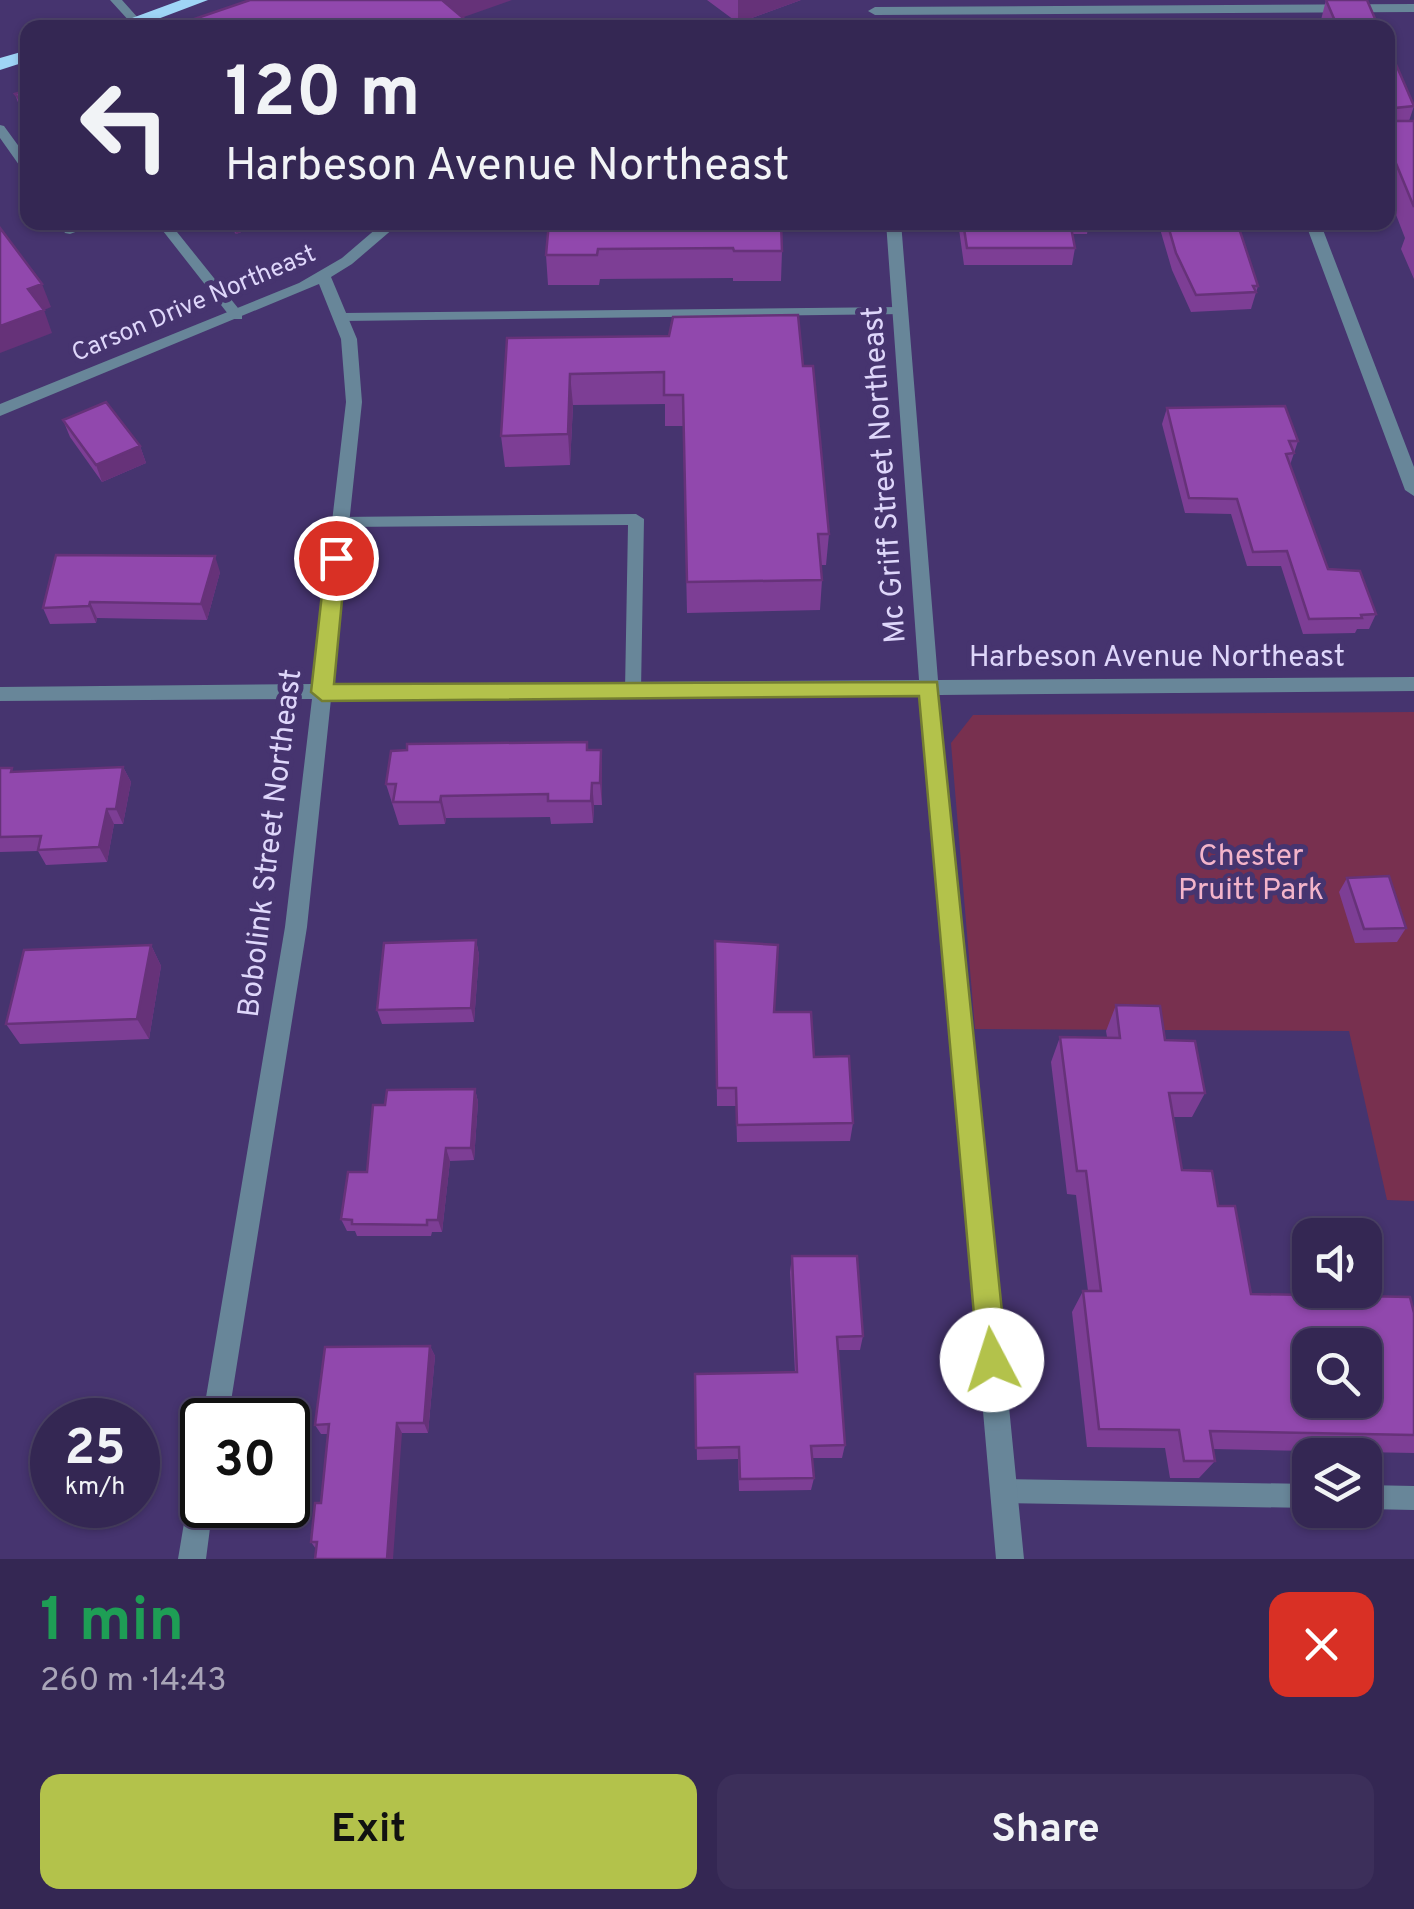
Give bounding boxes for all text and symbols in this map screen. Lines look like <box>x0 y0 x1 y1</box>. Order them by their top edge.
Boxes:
text: 120 m <box>225 52 421 141</box>
icon: left <box>60 60 190 190</box>
text: Harbeson Avenue Northeast <box>225 139 790 196</box>
street label: Carson Drive Northeast <box>67 239 321 371</box>
street label: Mc Griff Street Northeast <box>855 305 916 645</box>
pin <box>294 516 379 601</box>
icon: arrive <box>309 531 364 586</box>
street label: Harbeson Avenue Northeast <box>969 640 1345 677</box>
street label: Bobolink Street Northeast <box>232 667 311 1020</box>
park label: Chester Pruitt Park <box>1178 839 1324 910</box>
map controls <box>1292 1218 1382 1528</box>
button: sound <box>1292 1218 1382 1308</box>
position arrow <box>940 1308 1044 1412</box>
button: search <box>1292 1328 1382 1418</box>
speed limit sign: 30 <box>180 1398 310 1528</box>
text: 25 <box>64 1419 126 1482</box>
button: layers <box>1292 1438 1382 1528</box>
text: km/h <box>65 1472 125 1504</box>
text: 1 min <box>40 1586 184 1662</box>
button: close <box>1269 1592 1374 1697</box>
text: 260 m · 14:43 <box>40 1662 226 1702</box>
button: Exit <box>40 1774 697 1889</box>
button: Share <box>717 1774 1374 1889</box>

